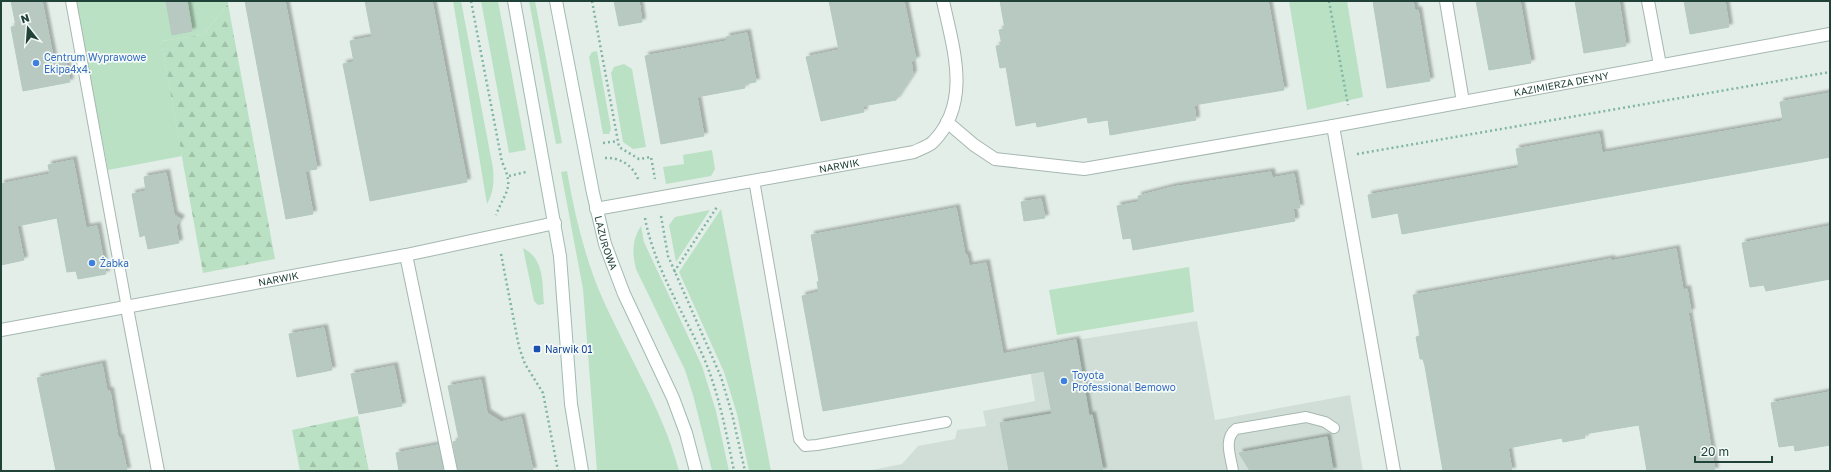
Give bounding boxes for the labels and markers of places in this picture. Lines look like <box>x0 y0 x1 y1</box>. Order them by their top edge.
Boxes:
place label: Centrum Wyprawowe Ekipa4x4. <box>44 51 147 75</box>
marker: Centrum Wyprawowe Ekipa4x4. <box>31 58 41 68</box>
place label: Żabka <box>100 256 129 269</box>
marker: Żabka <box>87 258 97 268</box>
place label: Narwik 01 <box>545 343 592 355</box>
marker: Narwik 01 <box>532 344 542 354</box>
place label: Toyota Professional Bemowo <box>1072 369 1176 393</box>
marker: Toyota Professional Bemowo <box>1059 376 1069 386</box>

